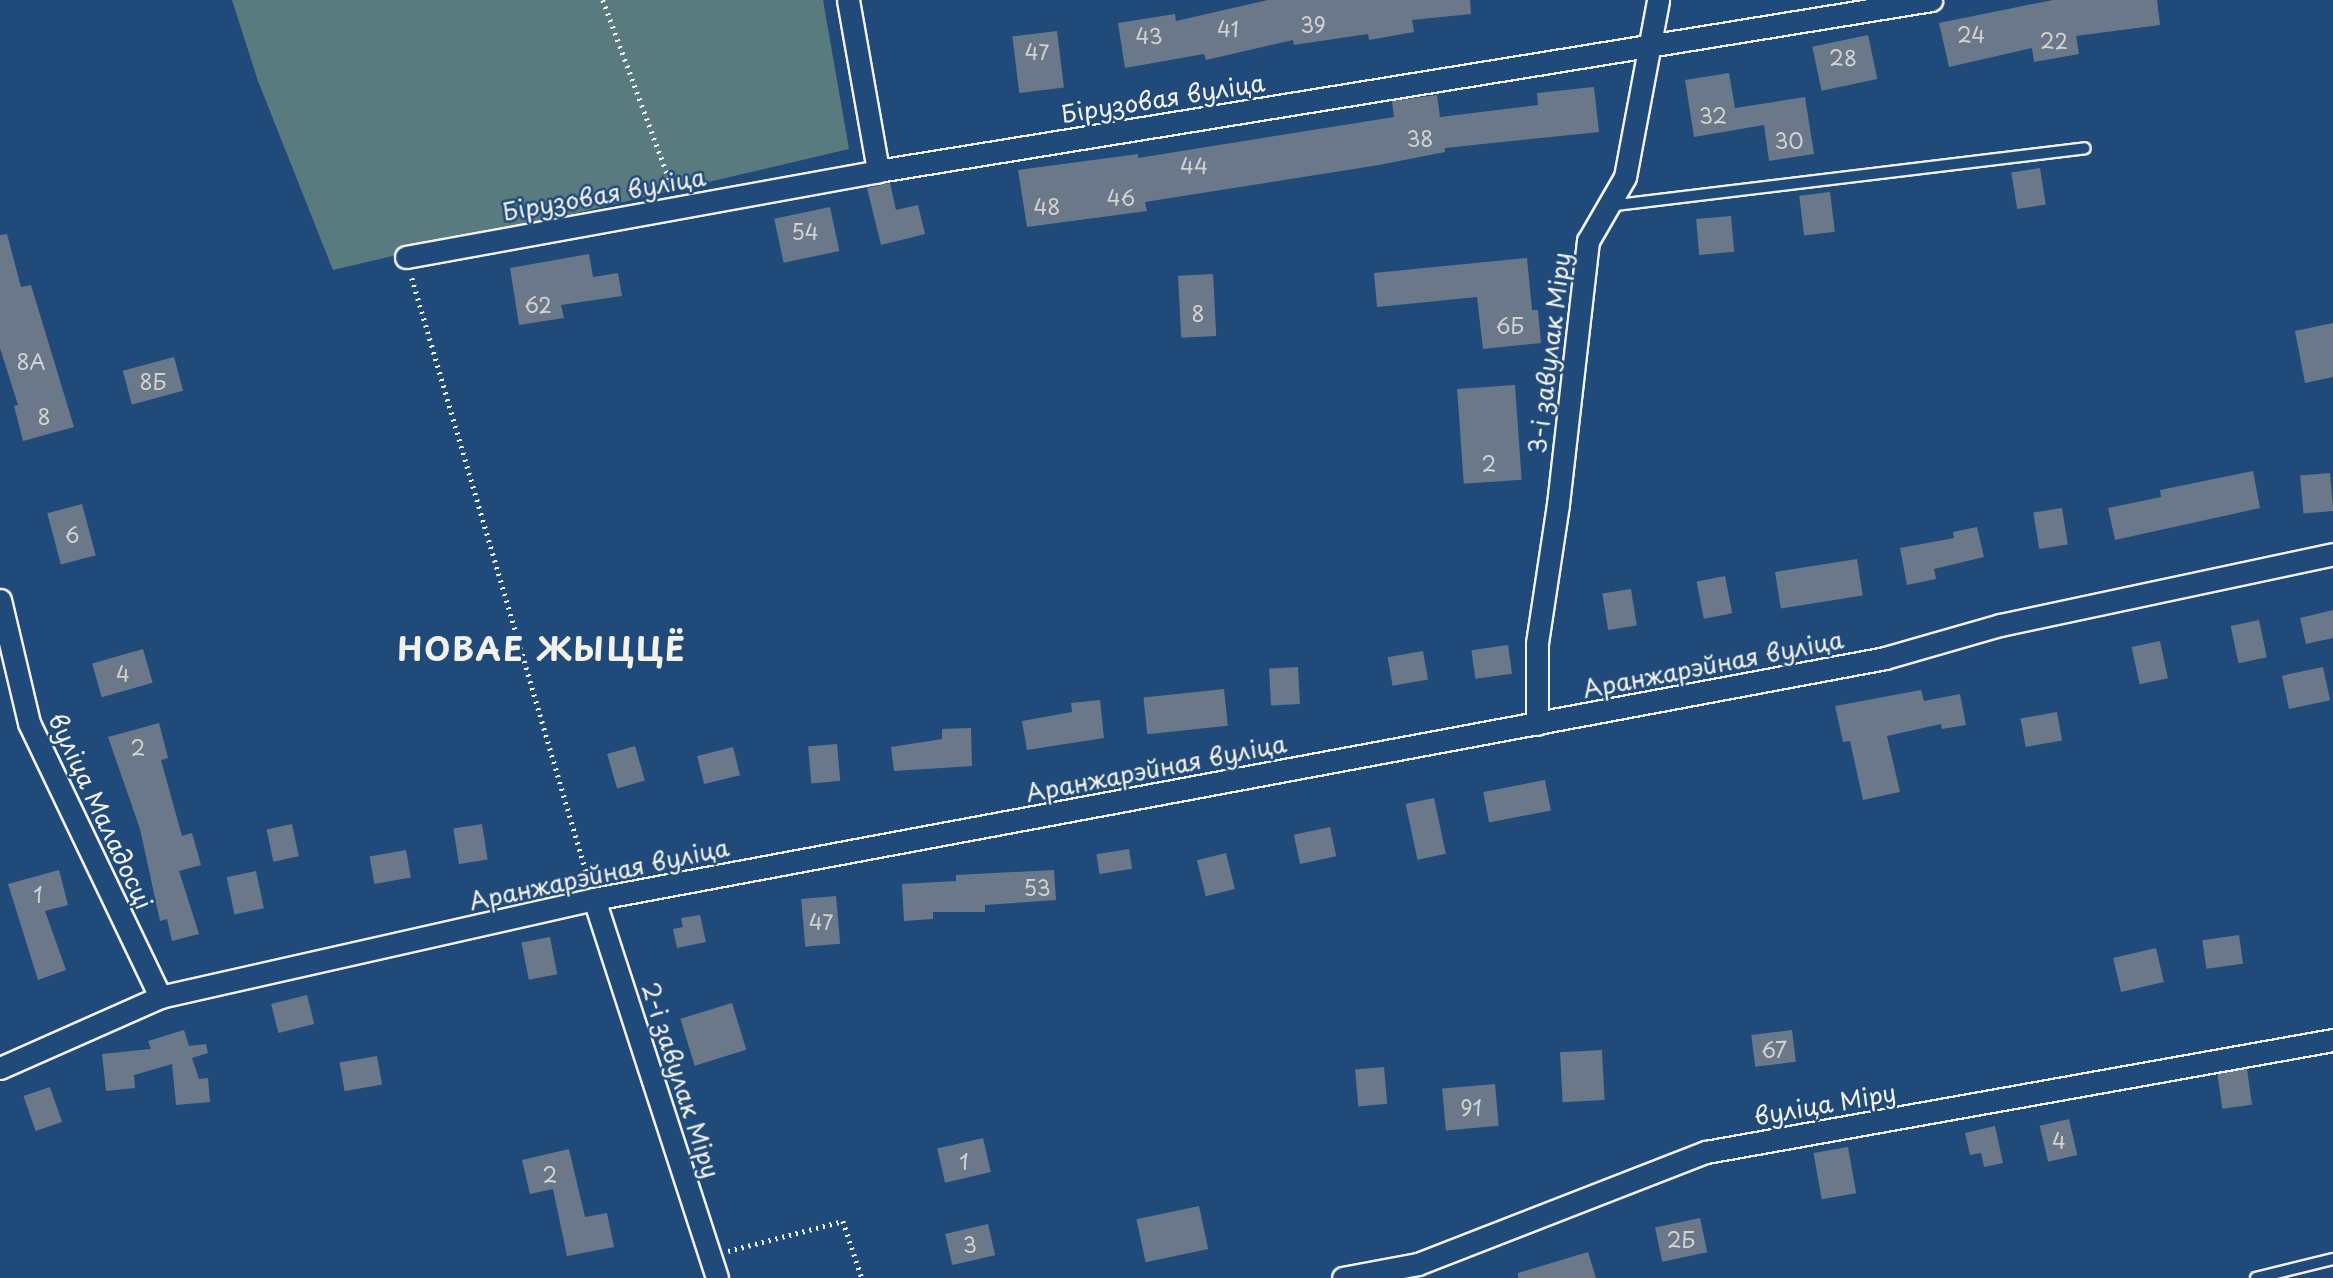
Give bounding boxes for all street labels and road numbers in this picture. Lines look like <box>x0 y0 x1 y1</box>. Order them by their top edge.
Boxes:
street label: Бірузовая вуліца <box>1059 68 1267 128</box>
street label: Бірузовая вуліца <box>500 162 708 226</box>
street label: 3-і завулак Міру <box>1522 250 1576 456</box>
street label: Аранжарэйная вуліца <box>1580 625 1846 703</box>
street label: вуліца Маладосці <box>43 708 159 914</box>
street label: Аранжарэйная вуліца <box>1023 729 1289 807</box>
street label: Аранжарэйная вуліца <box>466 832 732 916</box>
street label: 2-і завулак Міру <box>636 978 726 1182</box>
street label: вуліца Міру <box>1752 1077 1898 1131</box>

